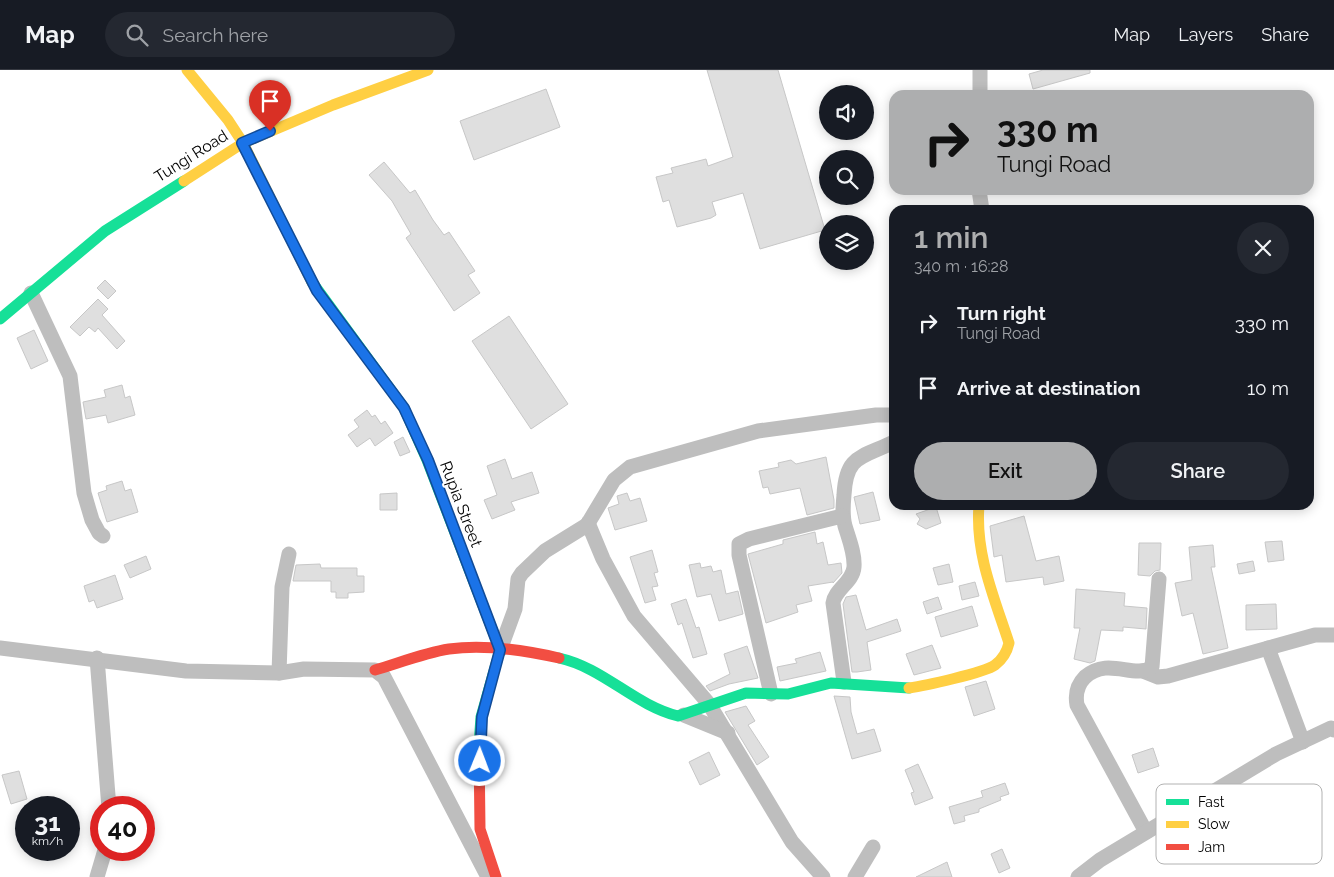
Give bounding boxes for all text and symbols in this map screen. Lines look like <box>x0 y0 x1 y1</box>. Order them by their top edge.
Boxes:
search box <box>105 12 455 57</box>
text: Map <box>25 20 75 49</box>
icon: search <box>123 21 151 49</box>
text: Search here <box>163 24 268 46</box>
text: Map <box>1114 24 1150 45</box>
text: Layers <box>1178 24 1233 45</box>
text: Share <box>1261 24 1309 45</box>
pin <box>249 80 291 131</box>
map controls <box>819 85 874 270</box>
button: sound <box>819 85 874 140</box>
icon: arrive <box>256 87 284 115</box>
text: 330 m <box>997 109 1099 150</box>
icon: right <box>914 110 979 175</box>
street label: Tungi Road <box>151 126 231 186</box>
button: search <box>819 150 874 205</box>
text: Tungi Road <box>997 151 1111 177</box>
button: layers <box>819 215 874 270</box>
text: 1 min <box>914 220 989 255</box>
button: close <box>1237 222 1289 274</box>
text: 340 m · 16:28 <box>914 257 1008 276</box>
text: Turn right <box>957 302 1046 324</box>
icon: right <box>914 309 942 337</box>
text: 330 m <box>1235 312 1289 334</box>
text: Tungi Road <box>957 324 1040 343</box>
icon: arrive <box>914 374 942 402</box>
text: Arrive at destination <box>957 377 1141 399</box>
text: 10 m <box>1247 377 1289 399</box>
button: Exit <box>914 442 1097 500</box>
button: Share <box>1107 442 1289 500</box>
street label: Rupia Street <box>436 458 486 550</box>
position arrow <box>453 734 505 786</box>
legend <box>1156 784 1322 864</box>
text: Fast <box>1198 794 1225 810</box>
speed limit sign: 40 <box>90 796 155 861</box>
text: 31 <box>34 807 61 837</box>
text: Slow <box>1198 816 1230 832</box>
text: km/h <box>32 834 63 848</box>
text: Jam <box>1198 839 1225 855</box>

